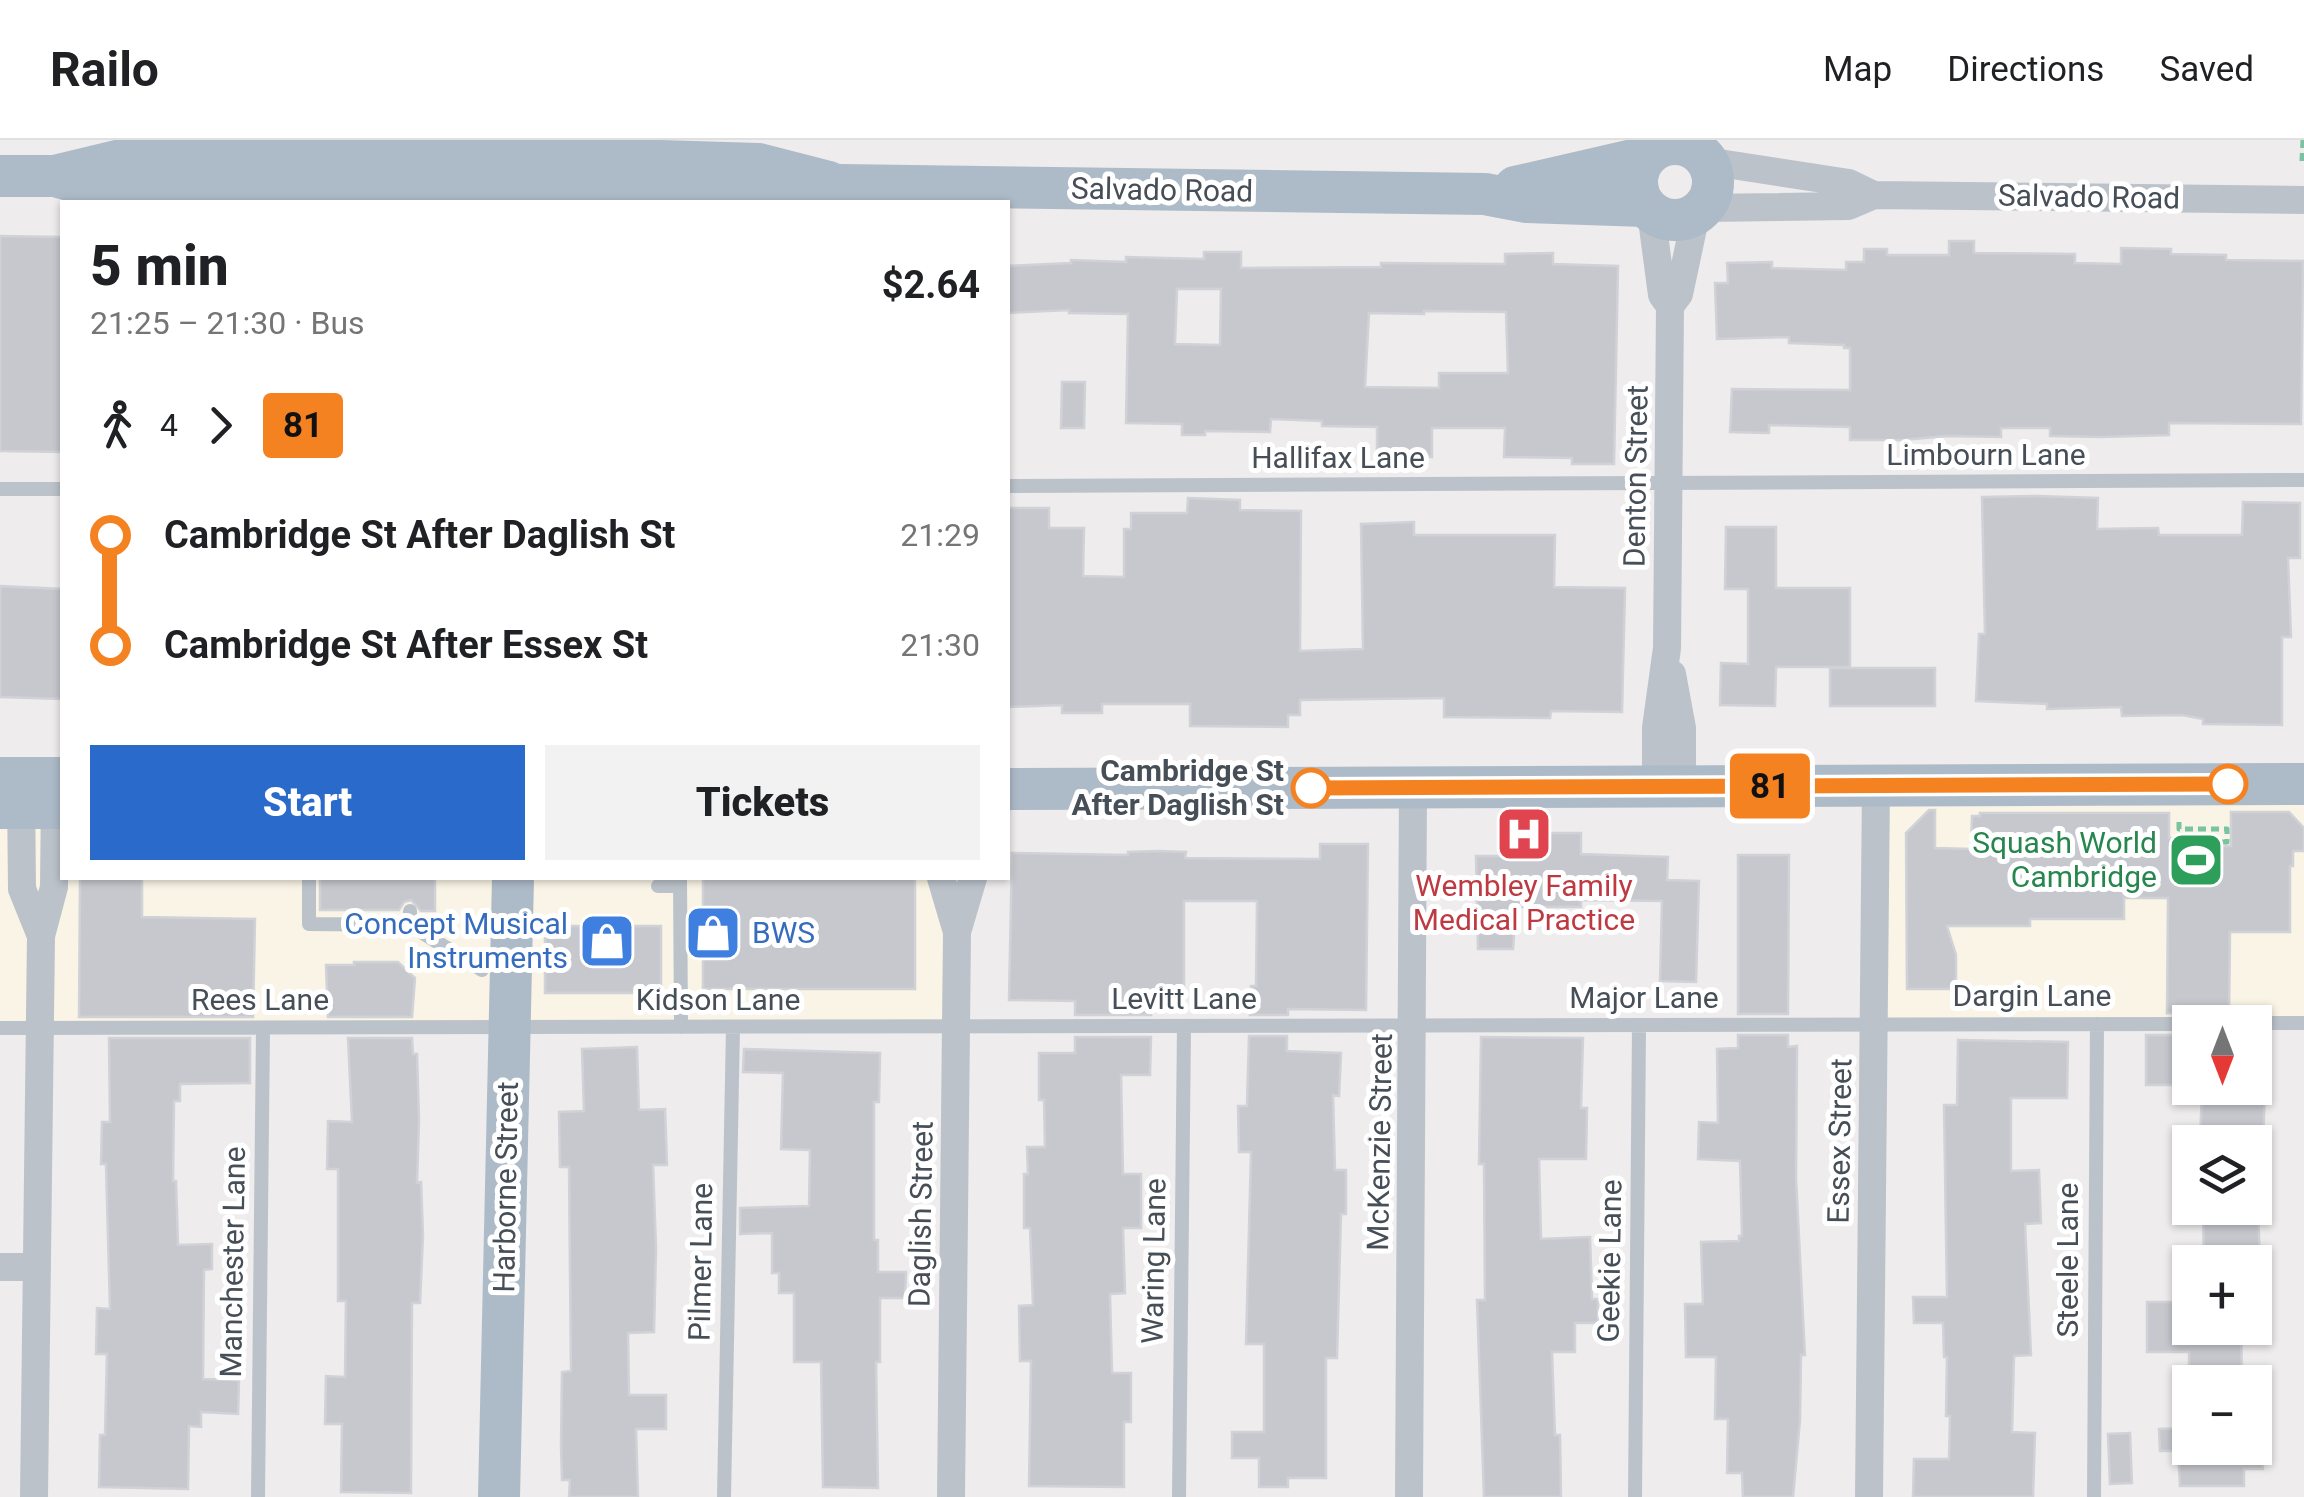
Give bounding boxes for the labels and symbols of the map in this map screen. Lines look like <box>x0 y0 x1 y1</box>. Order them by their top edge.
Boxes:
street label: Salvado Road <box>1071 170 1253 209</box>
street label: Salvado Road <box>1998 177 2180 216</box>
street label: Denton Street <box>1616 385 1655 567</box>
street label: Limbourn Lane <box>1886 437 2086 472</box>
street label: Hallifax Lane <box>1251 440 1425 475</box>
place label: Cambridge St After Daglish St <box>1071 753 1284 822</box>
line badge: 81 <box>1725 754 1815 818</box>
unlabelled marker <box>2209 765 2247 803</box>
marker: Cambridge St After Daglish St <box>1292 769 1330 807</box>
hospital icon: Wembley Family Medical Practice <box>1494 804 1554 864</box>
place label: Squash World Cambridge <box>1972 825 2157 894</box>
sports icon: Squash World Cambridge <box>2166 830 2226 890</box>
place label: Wembley Family Medical Practice <box>1413 868 1635 937</box>
shop icon: BWS <box>683 903 743 963</box>
place label: Concept Musical Instruments <box>344 906 568 975</box>
shop icon: Concept Musical Instruments <box>577 911 637 971</box>
place label: BWS <box>752 915 815 950</box>
street label: Dargin Lane <box>1953 978 2112 1013</box>
street label: Major Lane <box>1569 980 1719 1015</box>
street label: Levitt Lane <box>1111 981 1257 1016</box>
street label: Rees Lane <box>191 982 329 1017</box>
street label: Kidson Lane <box>636 982 800 1017</box>
north arrow <box>2172 1005 2272 1105</box>
street label: McKenzie Street <box>1360 1033 1399 1251</box>
street label: Essex Street <box>1821 1058 1858 1224</box>
street label: Harborne Street <box>486 1081 525 1293</box>
street label: Daglish Street <box>901 1121 940 1307</box>
street label: Manchester Lane <box>213 1146 252 1378</box>
street label: Waring Lane <box>1135 1178 1172 1344</box>
street label: Geekie Lane <box>1591 1179 1628 1343</box>
street label: Steele Lane <box>2050 1182 2085 1338</box>
street label: Pilmer Lane <box>682 1183 719 1341</box>

